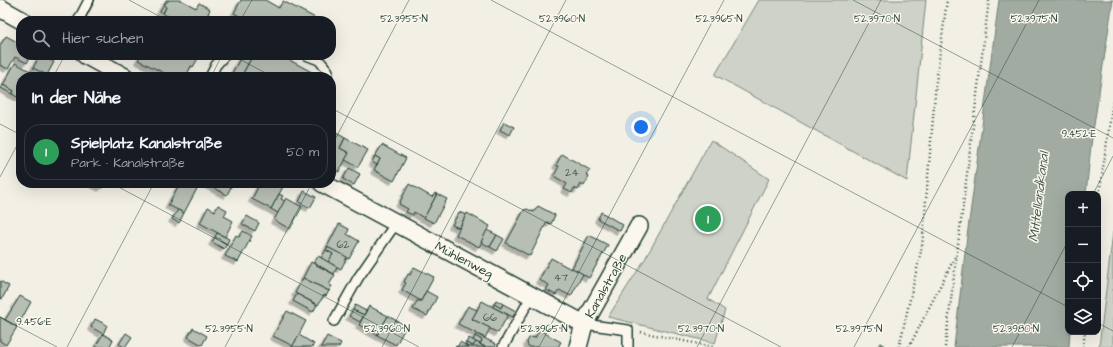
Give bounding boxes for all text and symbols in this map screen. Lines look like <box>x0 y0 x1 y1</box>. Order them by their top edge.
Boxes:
text: 52.3955°N <box>380 12 428 26</box>
text: 52.3960°N <box>539 12 585 26</box>
text: 52.3965°N <box>696 12 742 26</box>
text: 52.3970°N <box>854 12 900 26</box>
text: 52.3975°N <box>1011 12 1057 26</box>
search box <box>16 16 336 60</box>
icon: search <box>30 27 52 49</box>
text: Hier suchen <box>62 28 143 49</box>
text: In der Nähe <box>32 86 121 110</box>
your location <box>631 117 651 137</box>
text: 9.452°E <box>1062 127 1096 141</box>
text: Spielplatz Kanalstraße <box>71 133 222 154</box>
text: 1 <box>45 143 47 161</box>
text: 50 m <box>286 143 319 161</box>
water label: Mittellandkanal <box>1024 149 1055 243</box>
text: Park · Kanalstraße <box>71 154 185 172</box>
house number: 24 <box>565 165 579 180</box>
map controls <box>1065 191 1101 335</box>
button: + <box>1065 191 1101 227</box>
pin: 1 <box>695 204 721 234</box>
button: − <box>1065 227 1101 263</box>
house number: 62 <box>336 237 350 252</box>
street label: Mühlenweg <box>431 237 497 284</box>
street label: Kanalstraße <box>581 250 631 322</box>
button: locate <box>1065 263 1101 299</box>
house number: 47 <box>554 270 568 285</box>
button: layers <box>1065 299 1101 335</box>
house number: 66 <box>483 310 497 325</box>
text: 9.456°E <box>16 315 52 329</box>
text: 52.3955°N <box>205 322 253 336</box>
text: 52.3960°N <box>364 322 410 336</box>
text: 52.3965°N <box>521 322 567 336</box>
text: 52.3970°N <box>678 322 724 336</box>
text: 52.3975°N <box>836 322 882 336</box>
text: 52.3980°N <box>993 322 1039 336</box>

